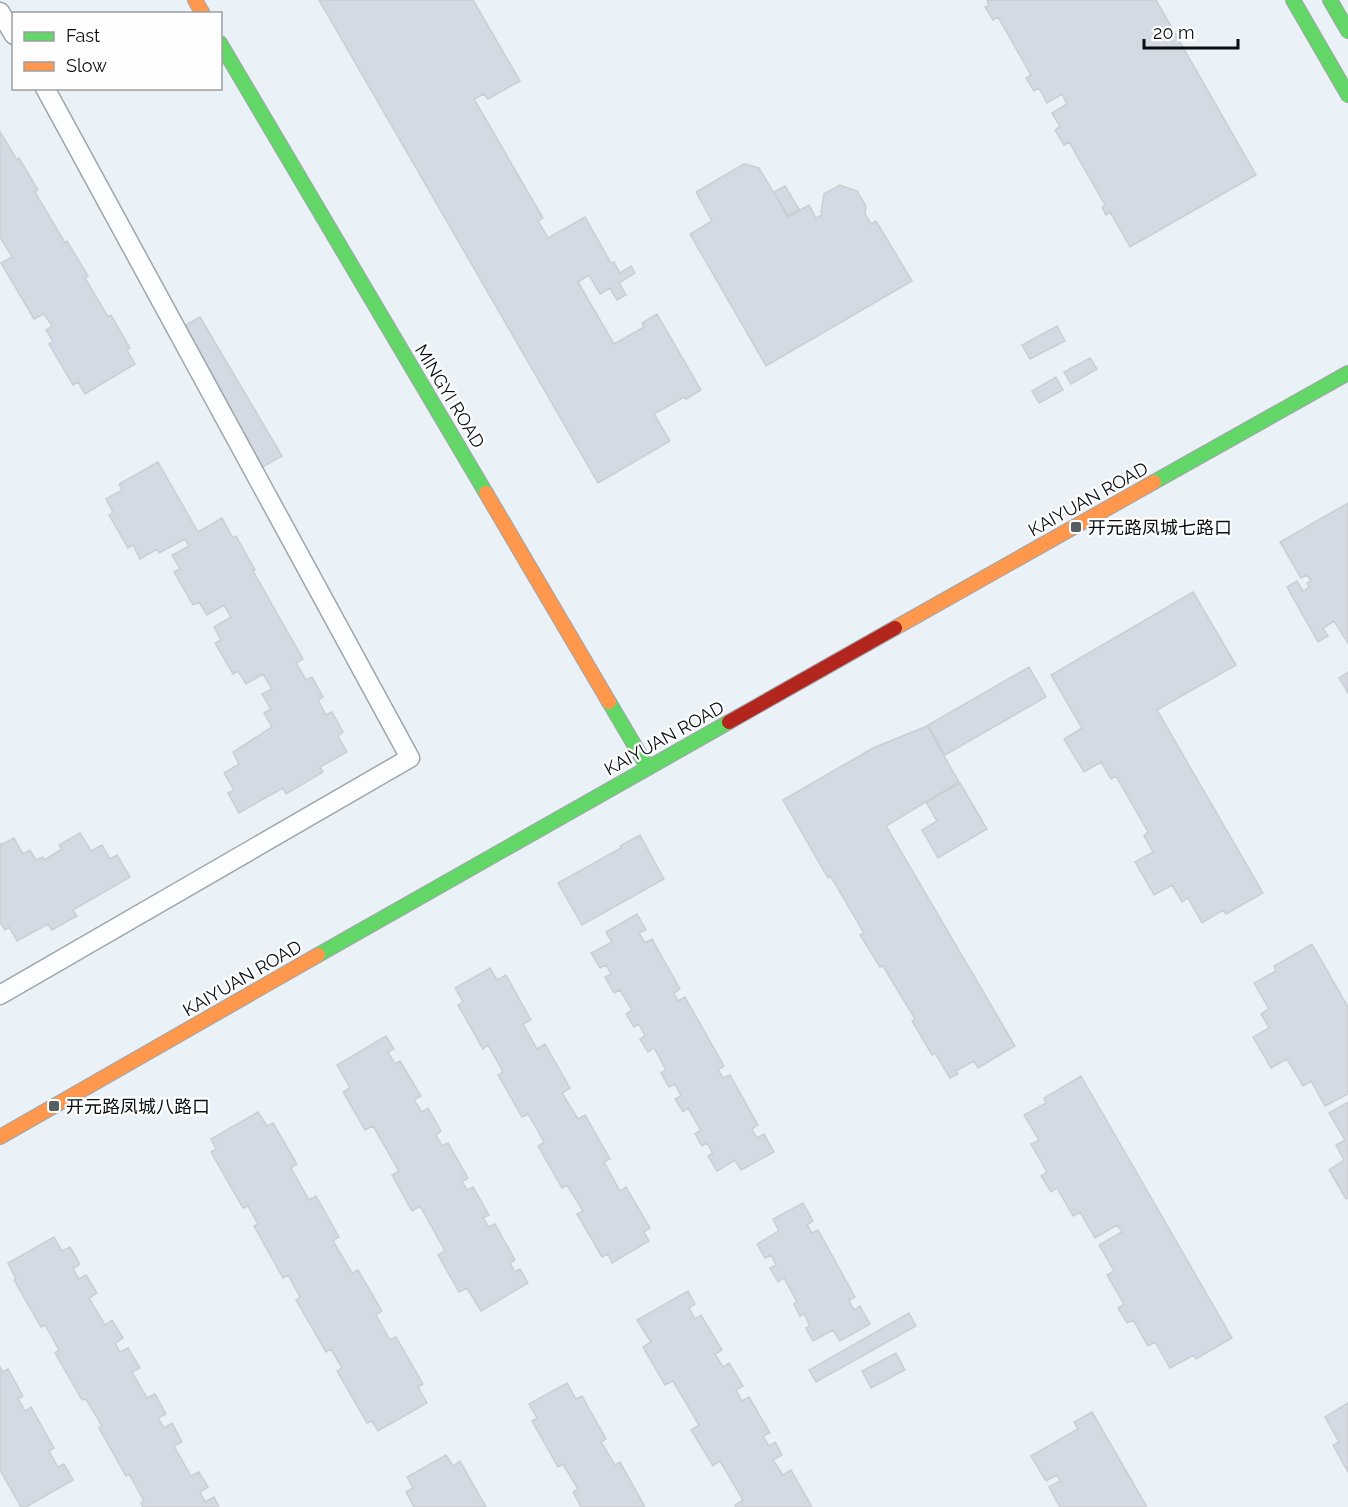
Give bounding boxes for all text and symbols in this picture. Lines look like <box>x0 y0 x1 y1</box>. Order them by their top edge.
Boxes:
legend <box>12 12 222 90</box>
scale bar <box>1144 12 1238 50</box>
text: 20 m <box>1153 22 1195 43</box>
text: Fast <box>66 25 100 46</box>
text: Slow <box>66 55 107 76</box>
street label: MINGYI ROAD <box>411 340 489 452</box>
street label: KAIYUAN ROAD <box>1025 457 1152 541</box>
place label: 开元路凤城七路口 <box>1088 517 1232 538</box>
marker: 开元路凤城七路口 <box>1069 520 1083 534</box>
street label: KAIYUAN ROAD <box>601 696 728 780</box>
street label: KAIYUAN ROAD <box>179 935 305 1020</box>
place label: 开元路凤城八路口 <box>66 1096 210 1117</box>
marker: 开元路凤城八路口 <box>47 1099 61 1113</box>

